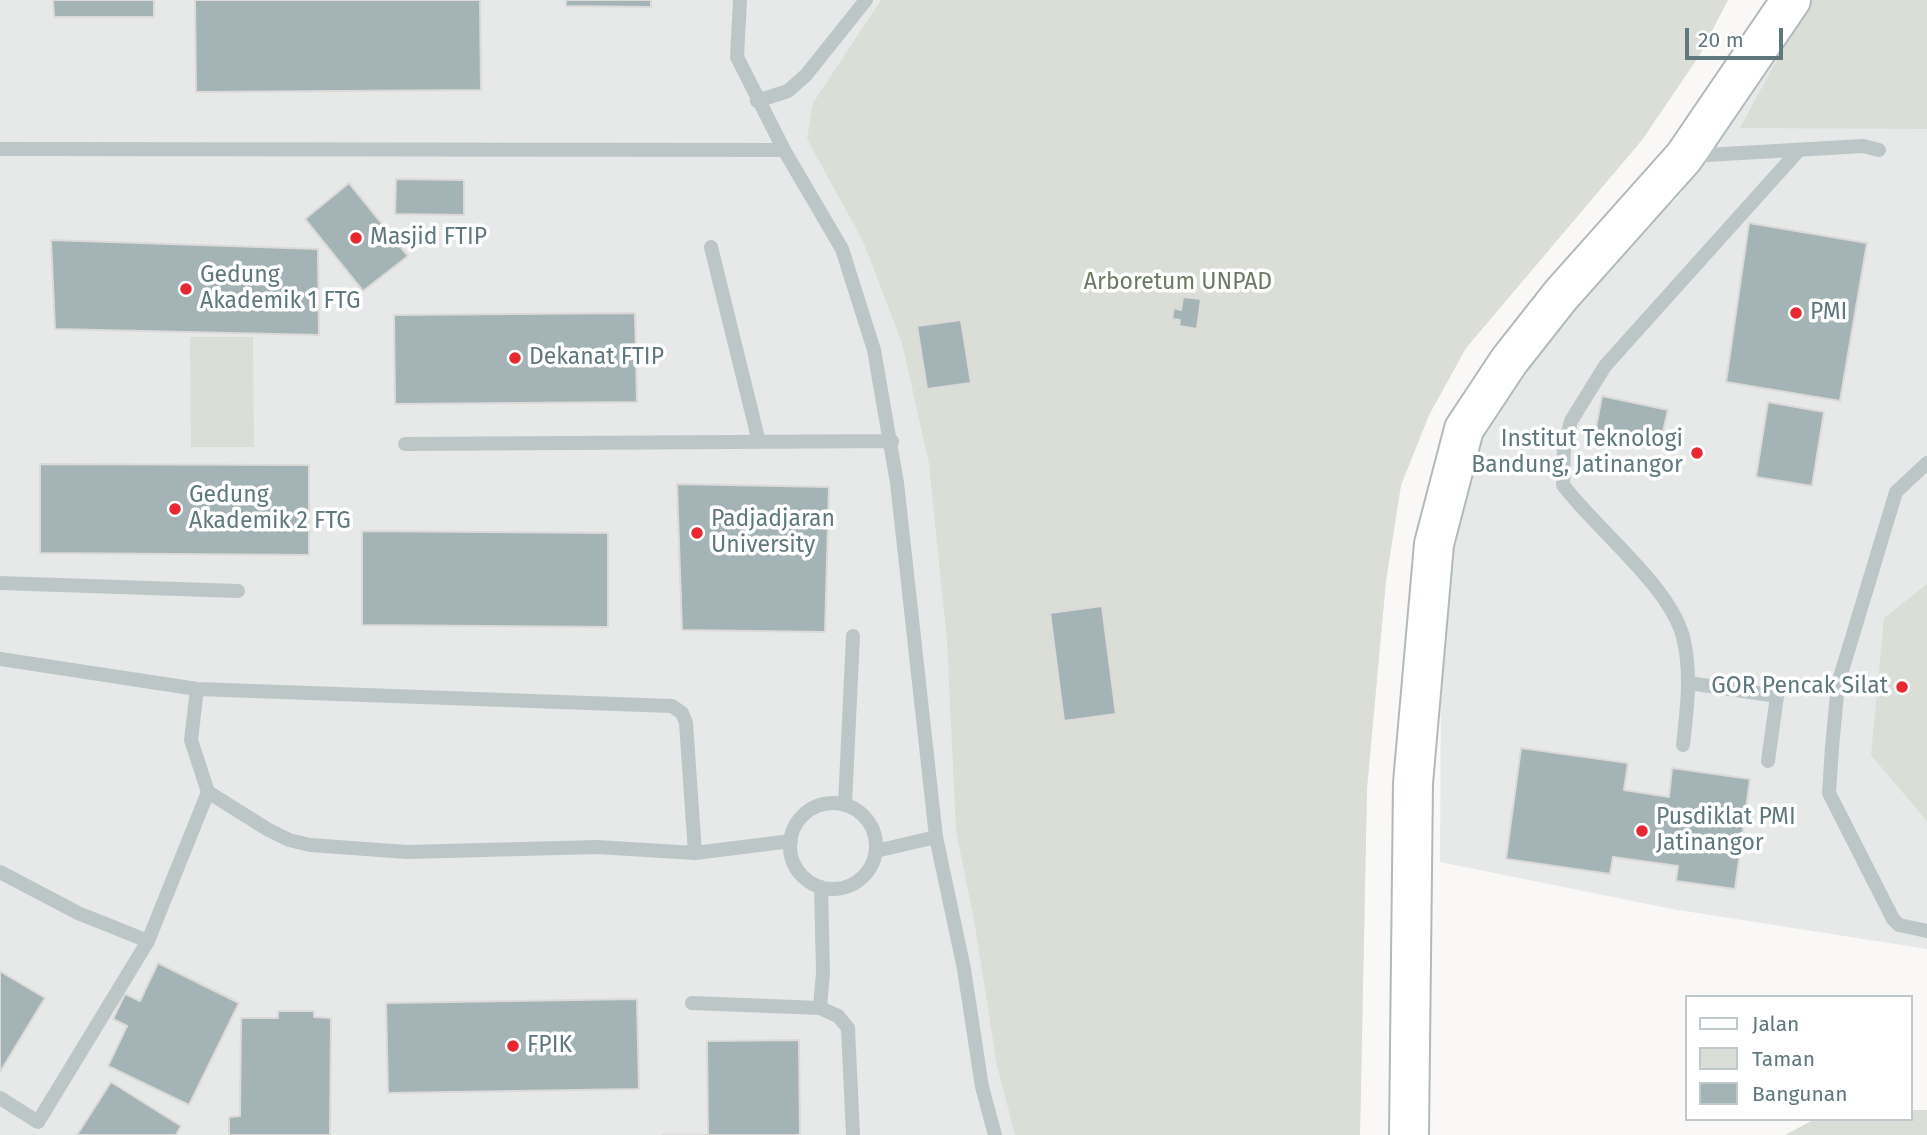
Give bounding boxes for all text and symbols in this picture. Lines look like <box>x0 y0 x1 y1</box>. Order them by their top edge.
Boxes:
scale bar <box>1689 14 1787 58</box>
text: 20 m <box>1698 27 1744 53</box>
place label: Masjid FTIP <box>370 224 487 252</box>
marker: Masjid FTIP <box>348 230 364 246</box>
place label: Gedung Akademik 1 FTG <box>200 262 360 316</box>
park label: Arboretum UNPAD <box>1084 269 1272 297</box>
marker: Gedung Akademik 1 FTG <box>178 281 194 297</box>
place label: PMI <box>1810 299 1847 327</box>
marker: PMI <box>1788 305 1804 321</box>
place label: Dekanat FTIP <box>529 344 664 372</box>
marker: Dekanat FTIP <box>507 350 523 366</box>
place label: Institut Teknologi Bandung, Jatinangor <box>1471 426 1683 480</box>
marker: Institut Teknologi Bandung, Jatinangor <box>1689 445 1705 461</box>
place label: Gedung Akademik 2 FTG <box>189 482 351 536</box>
marker: Gedung Akademik 2 FTG <box>167 501 183 517</box>
place label: Padjadjaran University <box>711 506 835 560</box>
marker: Padjadjaran University <box>689 525 705 541</box>
place label: GOR Pencak Silat <box>1711 673 1888 701</box>
marker: GOR Pencak Silat <box>1894 679 1910 695</box>
place label: Pusdiklat PMI Jatinangor <box>1656 804 1796 858</box>
marker: Pusdiklat PMI Jatinangor <box>1634 823 1650 839</box>
legend <box>1686 995 1913 1121</box>
text: Jalan <box>1752 1011 1799 1037</box>
place label: FPIK <box>527 1032 572 1060</box>
marker: FPIK <box>505 1038 521 1054</box>
text: Taman <box>1752 1046 1815 1072</box>
text: Bangunan <box>1752 1081 1847 1107</box>

